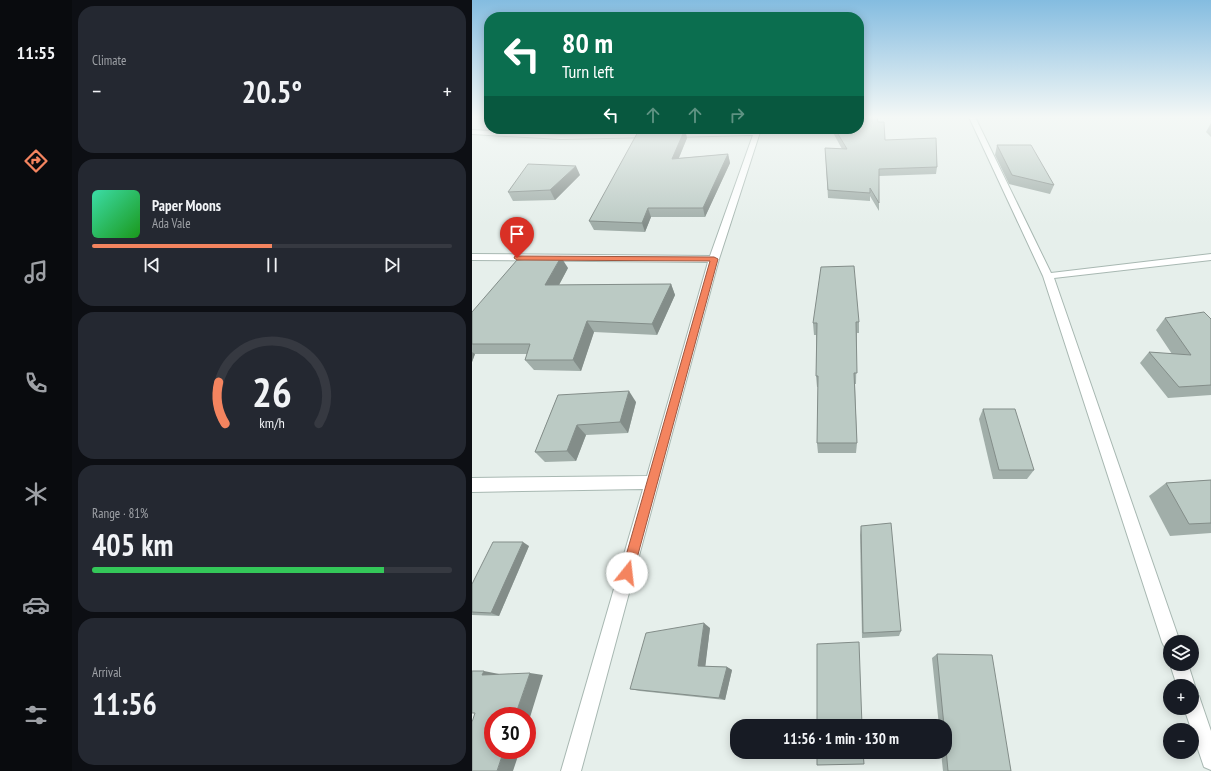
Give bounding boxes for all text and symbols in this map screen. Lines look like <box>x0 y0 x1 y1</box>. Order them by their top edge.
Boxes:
text: 80 m <box>562 24 613 61</box>
icon: left <box>496 28 548 80</box>
text: 11:55 <box>17 41 55 64</box>
text: Climate <box>92 52 126 69</box>
text: Turn left <box>562 60 614 83</box>
text: 20.5° <box>242 72 302 111</box>
text: − <box>92 77 101 105</box>
text: + <box>443 77 452 105</box>
icon: left <box>600 104 622 126</box>
icon: ahead <box>642 104 664 126</box>
icon: ahead <box>684 104 706 126</box>
icon: right <box>726 104 748 126</box>
icon: directions <box>22 147 50 175</box>
text: Paper Moons <box>152 196 221 215</box>
text: Ada Vale <box>152 215 191 232</box>
pin <box>500 217 534 258</box>
icon: arrive <box>506 223 528 245</box>
icon: previous <box>141 254 163 276</box>
icon: pause <box>261 254 283 276</box>
icon: next <box>381 254 403 276</box>
icon: music <box>22 258 50 286</box>
text: 26 <box>252 364 292 417</box>
icon: phone <box>22 369 50 397</box>
text: km/h <box>259 412 285 431</box>
icon: climate <box>22 480 50 508</box>
text: Range · 81% <box>92 505 148 522</box>
text: 405 km <box>92 525 173 564</box>
position arrow <box>606 552 648 594</box>
icon: car <box>22 591 50 619</box>
map controls <box>1163 635 1199 759</box>
button: layers <box>1163 635 1199 671</box>
text: Arrival <box>92 664 121 681</box>
button: + <box>1163 679 1199 715</box>
text: 11:56 <box>92 684 157 723</box>
icon: filters <box>22 701 50 729</box>
speed limit sign: 30 <box>484 707 536 759</box>
button: − <box>1163 723 1199 759</box>
text: 11:56 · 1 min · 130 m <box>783 729 899 748</box>

